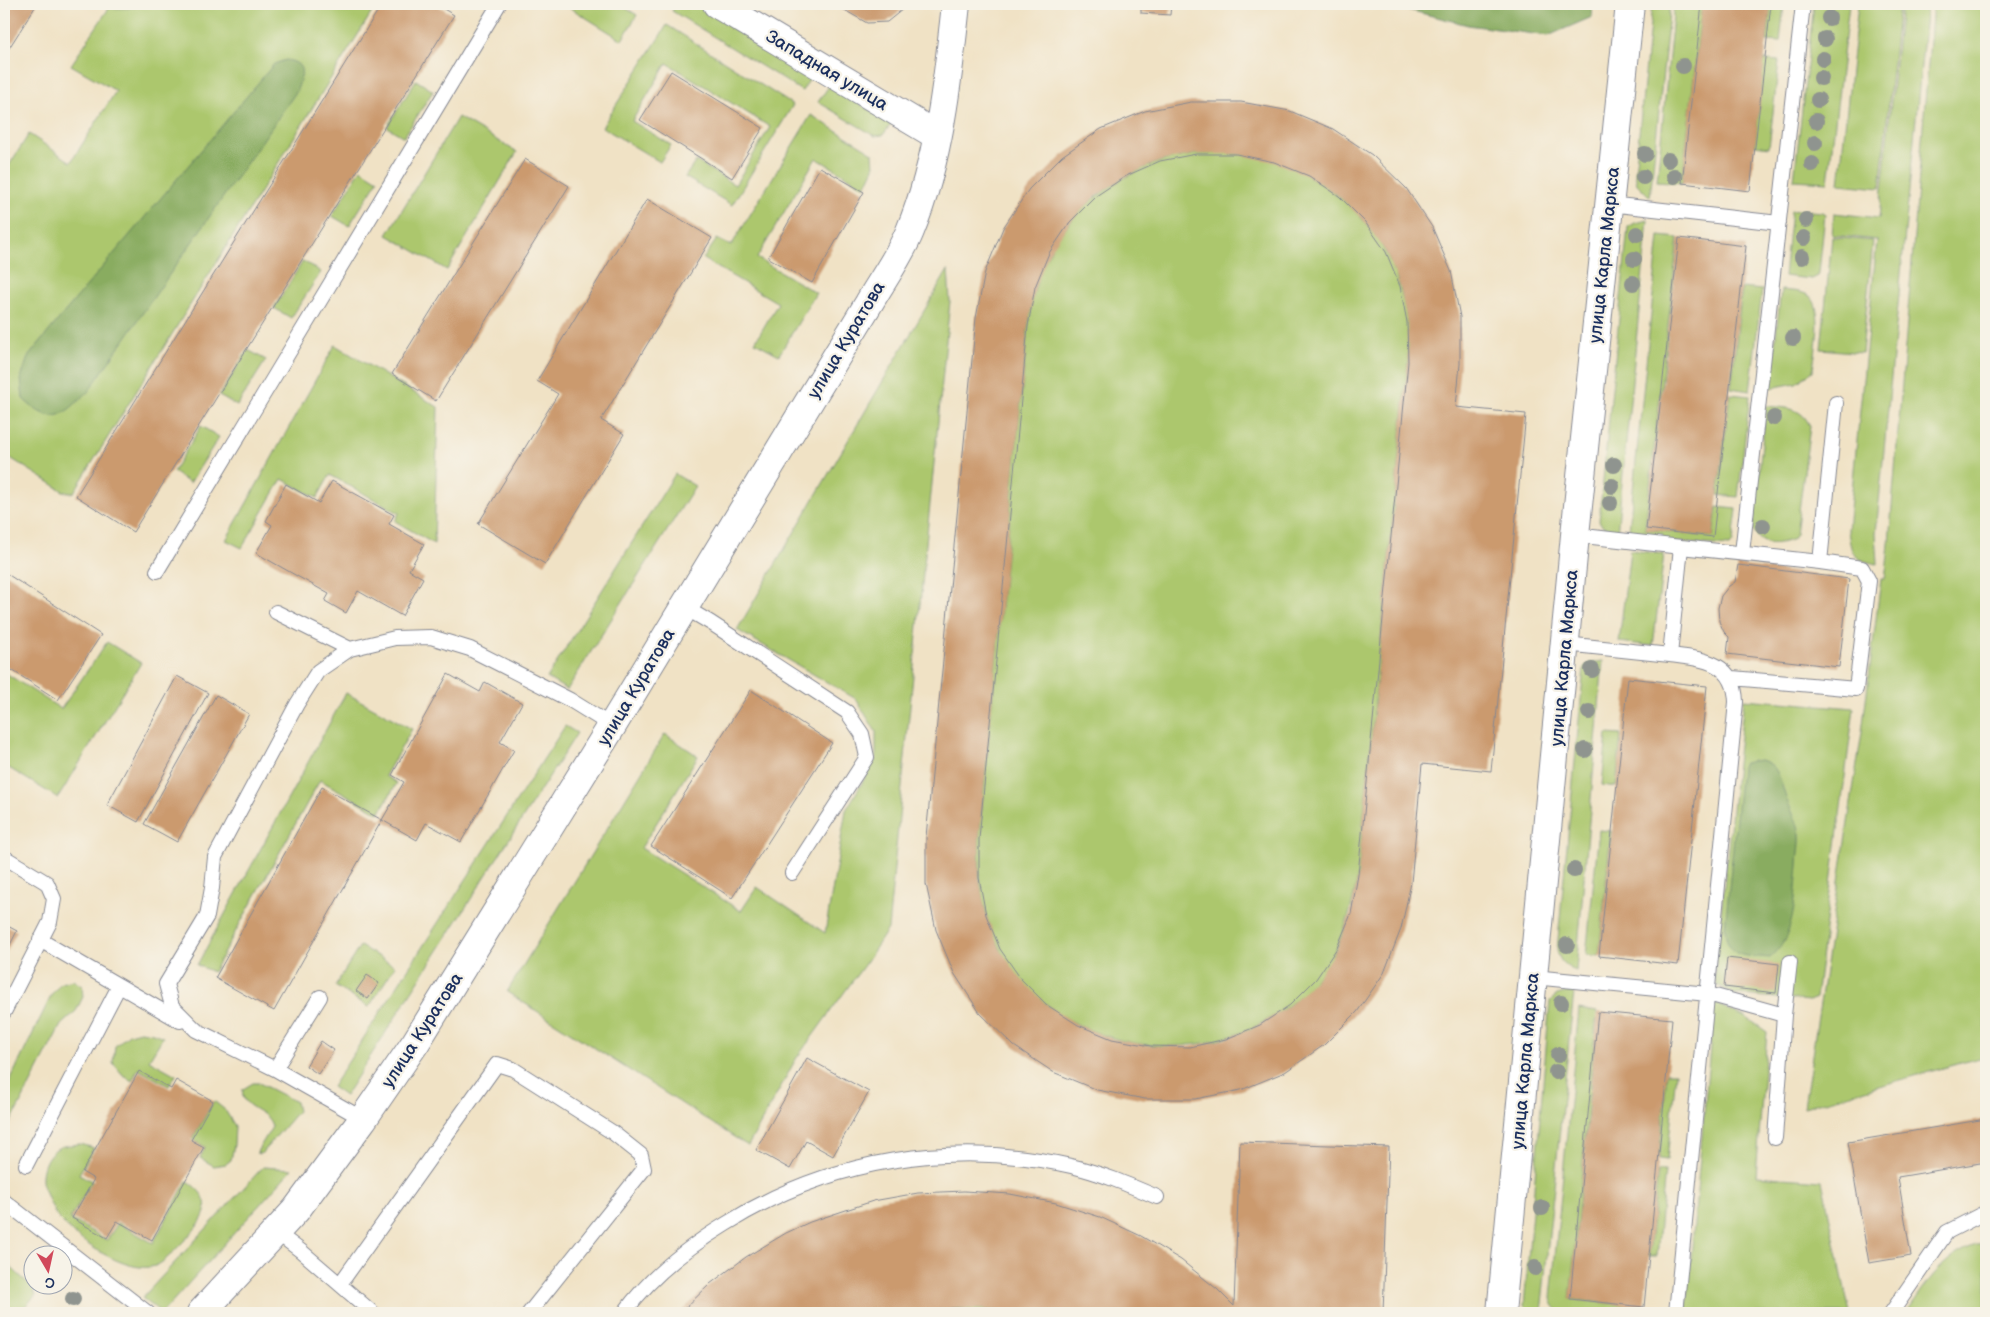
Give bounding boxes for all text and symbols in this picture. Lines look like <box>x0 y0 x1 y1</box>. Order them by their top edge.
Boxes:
street label: Западная улица <box>762 26 892 115</box>
street label: улица Карла Маркса <box>1585 165 1624 344</box>
street label: улица Куратова <box>803 278 890 403</box>
street label: улица Карла Маркса <box>1546 569 1583 747</box>
street label: улица Куратова <box>593 625 680 750</box>
street label: улица Куратова <box>377 969 468 1092</box>
street label: улица Карла Маркса <box>1507 972 1544 1150</box>
north arrow <box>22 1244 72 1294</box>
text: С <box>44 1273 56 1292</box>

